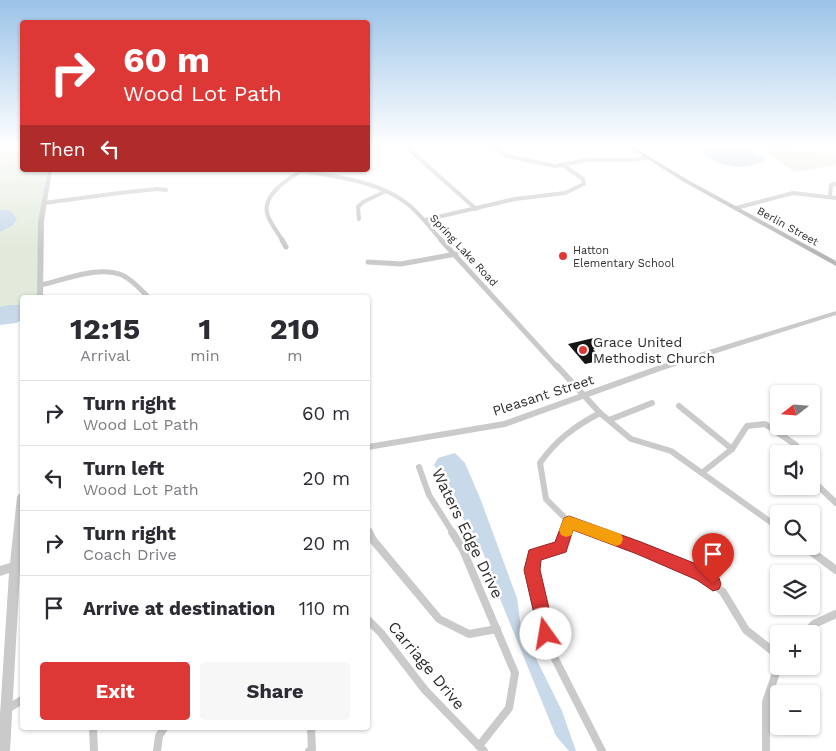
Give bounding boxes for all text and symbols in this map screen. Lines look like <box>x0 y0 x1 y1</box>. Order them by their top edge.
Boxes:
text: 60 m <box>123 39 210 81</box>
icon: right <box>40 40 105 105</box>
text: Wood Lot Path <box>123 81 282 106</box>
icon: left <box>96 135 124 163</box>
text: Then <box>40 138 86 161</box>
street label: Berlin Street <box>755 204 821 249</box>
street label: Spring Lake Road <box>427 212 500 289</box>
place label: Hatton Elementary School <box>573 244 675 270</box>
marker: Hatton Elementary School <box>557 250 569 262</box>
text: 12:15 <box>70 311 140 346</box>
text: 1 <box>199 311 212 346</box>
text: 210 <box>270 311 320 346</box>
place label: Grace United Methodist Church <box>593 334 715 366</box>
marker: Grace United Methodist Church <box>577 344 589 356</box>
text: Arrival <box>80 346 130 365</box>
text: min <box>190 346 220 365</box>
text: m <box>287 346 303 365</box>
street label: Pleasant Street <box>490 371 596 419</box>
north arrow <box>770 385 820 435</box>
map controls <box>770 385 820 735</box>
text: Turn right <box>83 392 176 415</box>
icon: right <box>40 399 68 427</box>
text: 60 m <box>302 402 350 425</box>
text: Wood Lot Path <box>83 415 199 434</box>
button: sound <box>770 445 820 495</box>
text: Turn left <box>83 457 164 480</box>
icon: left <box>40 464 68 492</box>
street label: Waters Edge Drive <box>428 465 507 601</box>
text: 20 m <box>303 467 350 490</box>
text: Wood Lot Path <box>83 480 199 499</box>
button: search <box>770 505 820 555</box>
text: Turn right <box>83 522 176 545</box>
icon: right <box>40 529 68 557</box>
text: 20 m <box>303 532 350 555</box>
pin <box>692 533 734 584</box>
icon: arrive <box>699 540 727 568</box>
text: Coach Drive <box>83 545 177 564</box>
button: layers <box>770 565 820 615</box>
icon: arrive <box>40 594 68 622</box>
text: Arrive at destination <box>83 597 275 620</box>
text: 110 m <box>299 597 350 620</box>
position arrow <box>519 607 571 659</box>
street label: Carriage Drive <box>384 617 469 713</box>
button: + <box>770 625 820 675</box>
button: Exit <box>40 662 190 720</box>
button: Share <box>200 662 350 720</box>
button: − <box>770 685 820 735</box>

